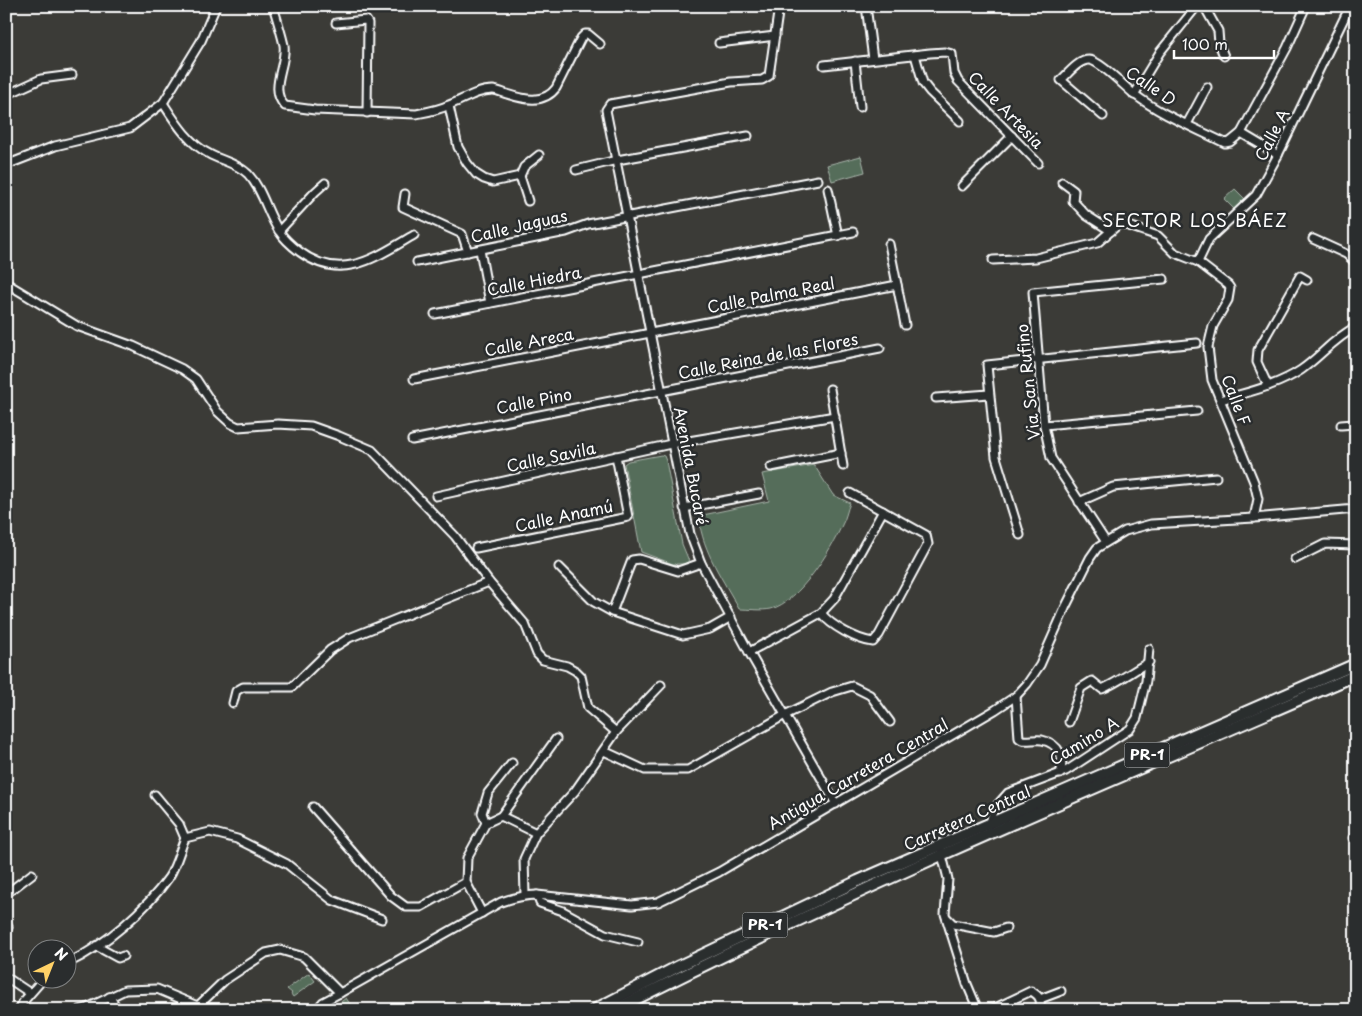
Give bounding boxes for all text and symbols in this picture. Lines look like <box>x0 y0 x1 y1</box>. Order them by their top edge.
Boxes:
scale bar <box>1174 28 1274 60</box>
text: 100 m <box>1182 32 1228 55</box>
street label: Calle D <box>1122 60 1182 111</box>
street label: Calle Artesia <box>963 65 1050 154</box>
street label: Calle A <box>1248 104 1294 165</box>
street label: Calle Jaguas <box>468 202 570 248</box>
district label: SECTOR LOS BÁEZ <box>1102 206 1288 233</box>
street label: Calle Hiedra <box>485 259 583 301</box>
street label: Calle Palma Real <box>705 270 837 318</box>
street label: Calle Areca <box>482 321 576 361</box>
street label: Via San Rufino <box>1009 323 1045 441</box>
street label: Calle Reina de las Flores <box>676 326 860 384</box>
street label: Calle F <box>1216 371 1258 429</box>
street label: Calle Pino <box>494 381 574 419</box>
street label: Avenida Bucaré <box>669 405 715 527</box>
street label: Calle Savila <box>504 435 598 477</box>
street label: Calle Anamú <box>513 493 615 537</box>
street label: Camino A <box>1044 710 1123 770</box>
street label: Antigua Carretera Central <box>763 711 952 835</box>
road number: PR-1 <box>1124 742 1170 768</box>
street label: Carretera Central <box>899 778 1034 856</box>
road number: PR-1 <box>742 912 788 938</box>
north arrow <box>28 938 78 988</box>
text: N <box>50 943 72 966</box>

